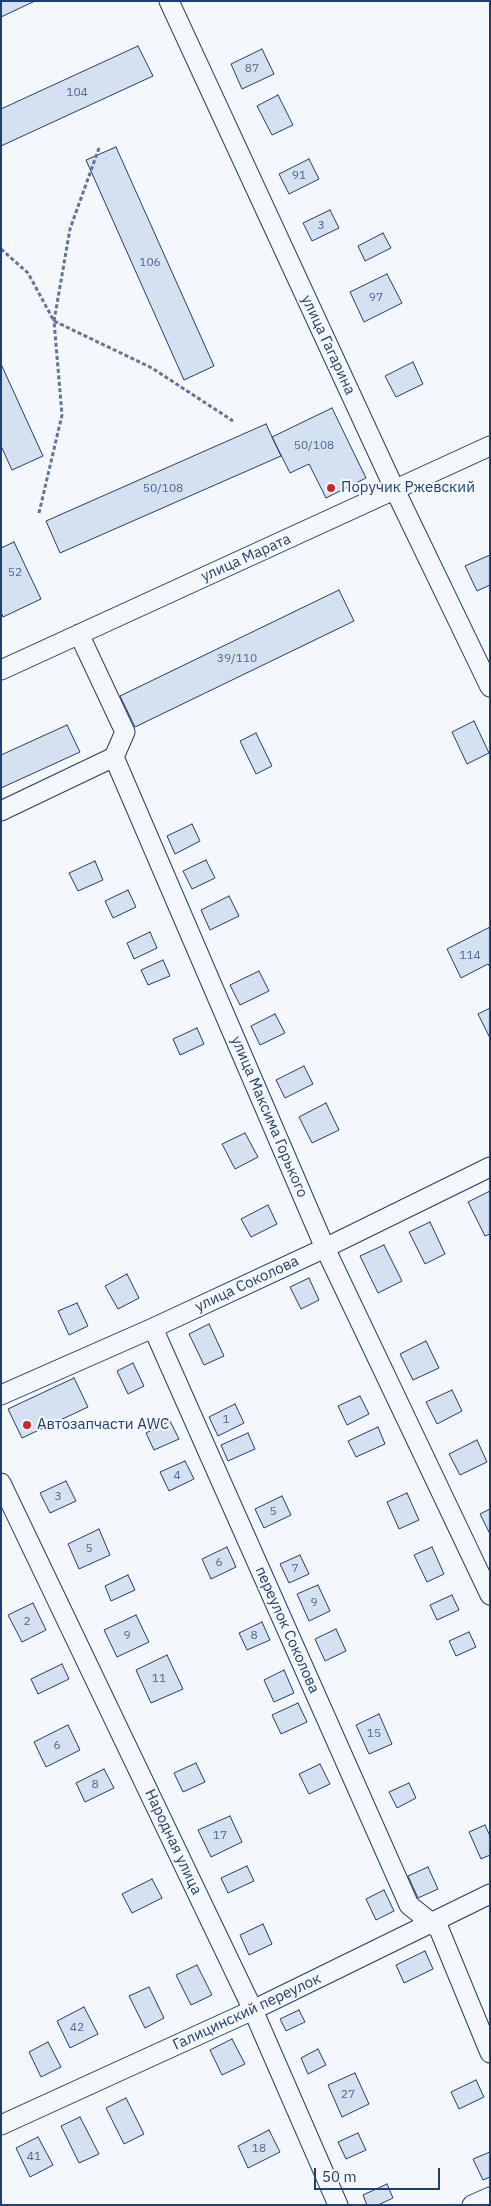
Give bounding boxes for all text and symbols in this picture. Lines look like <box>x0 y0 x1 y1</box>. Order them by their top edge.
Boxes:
house number: 87 <box>245 62 259 76</box>
house number: 104 <box>66 86 88 100</box>
house number: 91 <box>292 169 306 183</box>
house number: 3 <box>317 219 325 233</box>
house number: 106 <box>139 256 161 270</box>
house number: 97 <box>369 291 383 305</box>
street label: улица Гагарина <box>297 292 359 398</box>
house number: 50/108 <box>294 439 334 453</box>
place label: Поручик Ржевский <box>341 479 475 497</box>
house number: 50/108 <box>143 482 183 496</box>
marker: Поручик Ржевский <box>325 482 337 494</box>
street label: улица Марата <box>198 530 294 586</box>
house number: 52 <box>8 566 22 580</box>
house number: 39/110 <box>217 652 257 666</box>
house number: 114 <box>459 949 481 963</box>
street label: улица Максима Горького <box>227 1034 311 1200</box>
street label: улица Соколова <box>192 1252 302 1316</box>
house number: 1 <box>222 1413 230 1427</box>
place label: Автозапчасти AWC <box>37 1416 169 1434</box>
marker: Автозапчасти AWC <box>21 1419 33 1431</box>
house number: 4 <box>173 1469 181 1483</box>
house number: 3 <box>54 1490 62 1504</box>
house number: 5 <box>269 1505 277 1519</box>
house number: 5 <box>85 1542 93 1556</box>
house number: 6 <box>215 1556 223 1570</box>
house number: 7 <box>291 1562 299 1576</box>
street label: переулок Соколова <box>251 1564 323 1696</box>
house number: 9 <box>310 1596 318 1610</box>
house number: 2 <box>23 1615 31 1629</box>
house number: 9 <box>123 1629 131 1643</box>
house number: 8 <box>250 1629 258 1643</box>
house number: 11 <box>152 1672 166 1686</box>
house number: 15 <box>367 1727 381 1741</box>
house number: 6 <box>53 1739 61 1753</box>
house number: 8 <box>91 1778 99 1792</box>
street label: Народная улица <box>141 1786 205 1898</box>
house number: 17 <box>213 1829 227 1843</box>
street label: Галицинский переулок <box>170 1970 324 2054</box>
house number: 42 <box>70 2021 84 2035</box>
house number: 27 <box>341 2088 355 2102</box>
house number: 18 <box>252 2142 266 2156</box>
house number: 41 <box>27 2150 41 2164</box>
scale bar <box>316 2158 442 2190</box>
text: 50 m <box>322 2167 357 2186</box>

